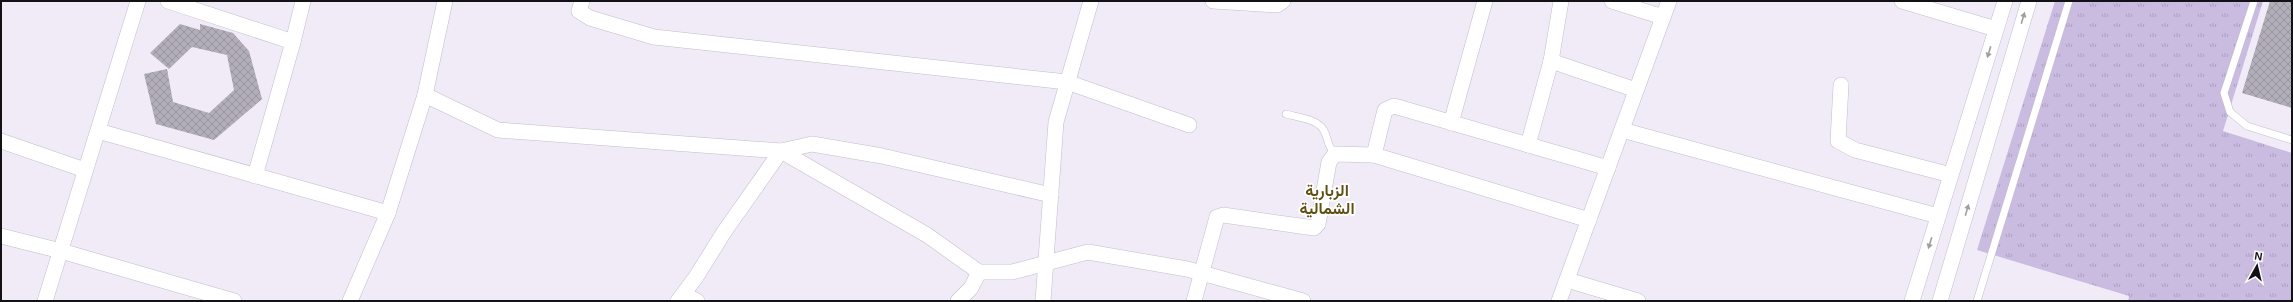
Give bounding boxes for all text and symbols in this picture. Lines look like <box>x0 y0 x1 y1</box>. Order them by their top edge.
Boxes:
one-way arrow <box>2020 12 2026 24</box>
one-way arrow <box>1986 46 1992 58</box>
district label: الزبارية الشمالية <box>1299 182 1355 218</box>
one-way arrow <box>1964 204 1970 216</box>
one-way arrow <box>1927 237 1933 249</box>
north arrow <box>2237 246 2277 286</box>
text: N <box>2254 250 2263 263</box>

